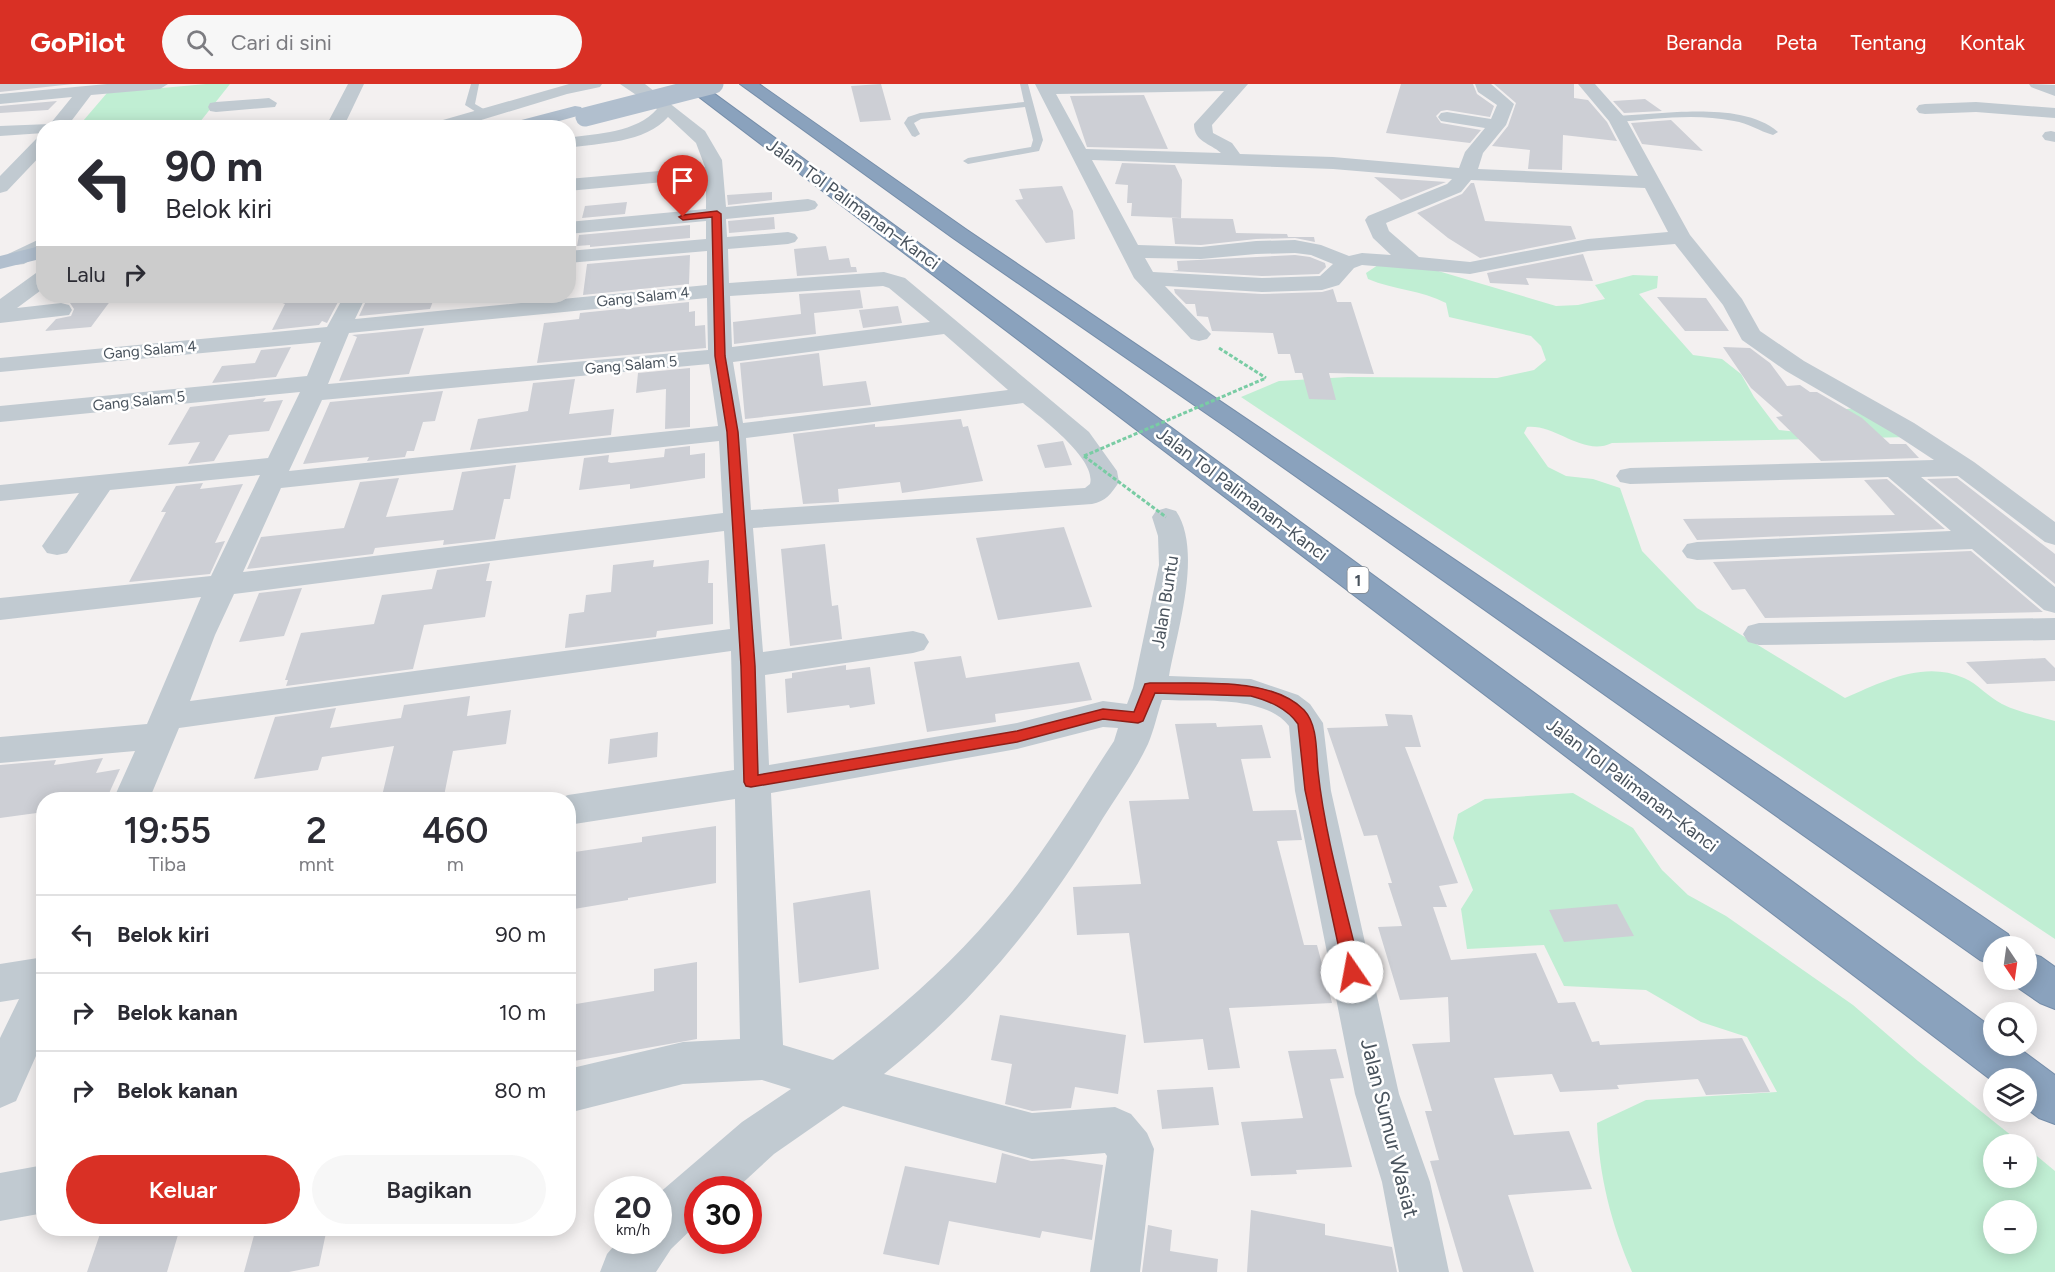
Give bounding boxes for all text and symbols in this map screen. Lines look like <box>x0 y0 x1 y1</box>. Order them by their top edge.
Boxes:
search box <box>162 15 582 69</box>
text: GoPilot <box>30 25 126 59</box>
icon: search <box>183 26 216 59</box>
text: Cari di sini <box>231 29 332 56</box>
text: Beranda <box>1666 30 1743 55</box>
text: Peta <box>1776 30 1818 55</box>
text: Tentang <box>1851 30 1927 55</box>
text: Kontak <box>1960 30 2025 55</box>
street label: Jalan Tol Palimanan–Kanci <box>762 134 944 274</box>
text: 90 m <box>165 141 263 192</box>
icon: left <box>66 144 144 222</box>
pin <box>657 155 708 217</box>
icon: arrive <box>666 164 699 197</box>
text: Belok kiri <box>165 192 272 225</box>
icon: right <box>118 258 151 291</box>
text: Lalu <box>66 261 106 288</box>
street label: Gang Salam 4 <box>596 283 690 311</box>
street label: Gang Salam 4 <box>103 337 197 363</box>
street label: Gang Salam 5 <box>584 352 678 378</box>
street label: Gang Salam 5 <box>92 387 186 415</box>
street label: Jalan Tol Palimanan–Kanci <box>1152 422 1332 566</box>
street label: Jalan Buntu <box>1147 554 1183 650</box>
road number: 1 <box>1348 567 1368 593</box>
street label: Jalan Tol Palimanan–Kanci <box>1542 713 1722 857</box>
text: 19:55 <box>124 809 211 852</box>
text: 2 <box>306 809 327 852</box>
text: 460 <box>422 809 488 852</box>
text: Tiba <box>149 852 186 876</box>
text: mnt <box>299 852 334 876</box>
text: m <box>447 852 464 876</box>
icon: left <box>66 918 99 951</box>
text: Belok kiri <box>117 921 210 948</box>
text: 90 m <box>495 921 546 948</box>
north arrow <box>1983 936 2037 990</box>
map controls <box>1983 936 2037 1254</box>
position arrow <box>1320 940 1384 1004</box>
icon: right <box>66 996 99 1029</box>
text: Belok kanan <box>117 999 238 1026</box>
text: 10 m <box>499 999 546 1026</box>
button: search <box>1983 1002 2037 1056</box>
street label: Jalan Sumur Wasiat <box>1356 1036 1424 1220</box>
button: layers <box>1983 1068 2037 1122</box>
icon: right <box>66 1074 99 1107</box>
text: Belok kanan <box>117 1077 238 1104</box>
text: 80 m <box>494 1077 546 1104</box>
button: + <box>1983 1134 2037 1188</box>
button: Keluar <box>66 1155 300 1224</box>
button: Bagikan <box>312 1155 546 1224</box>
speed limit sign: 30 <box>684 1176 762 1254</box>
text: 20 <box>615 1189 651 1226</box>
button: − <box>1983 1200 2037 1254</box>
text: km/h <box>616 1221 650 1239</box>

